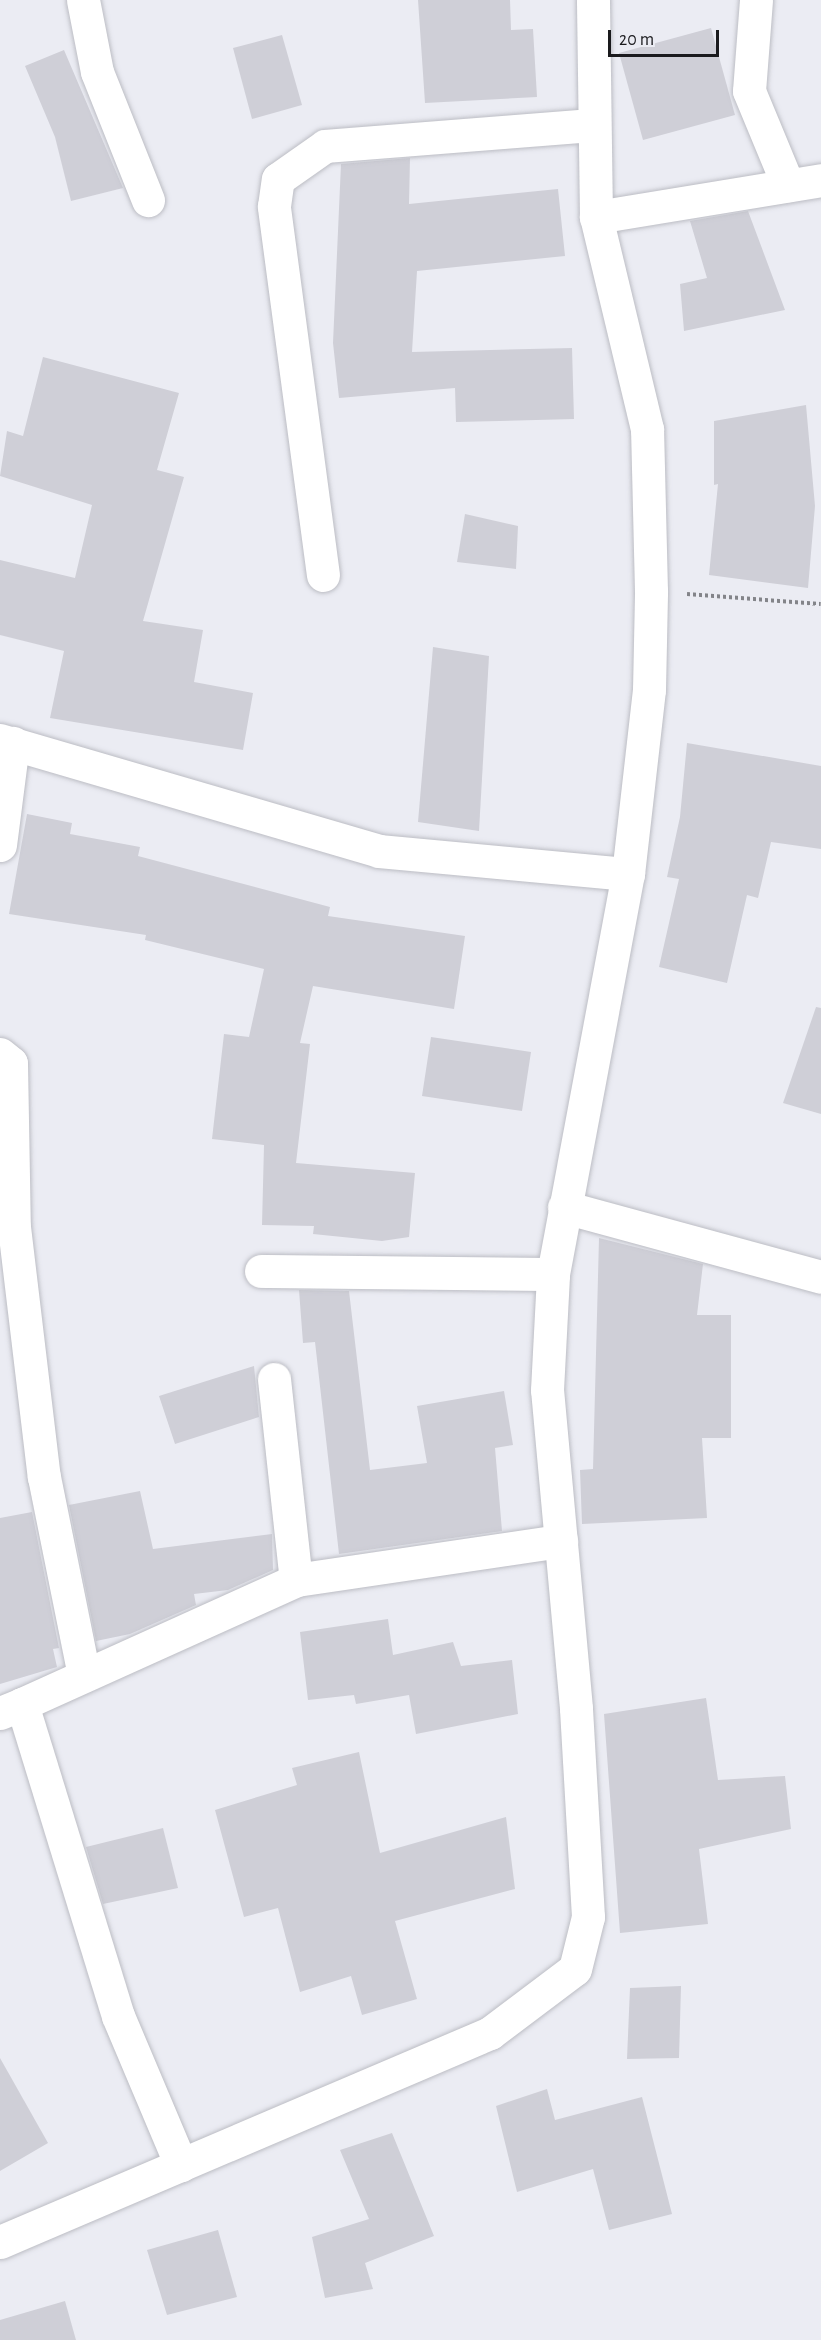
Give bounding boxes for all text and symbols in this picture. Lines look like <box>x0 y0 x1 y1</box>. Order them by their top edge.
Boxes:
scale bar <box>611 18 722 56</box>
text: 20 m <box>619 31 654 49</box>

